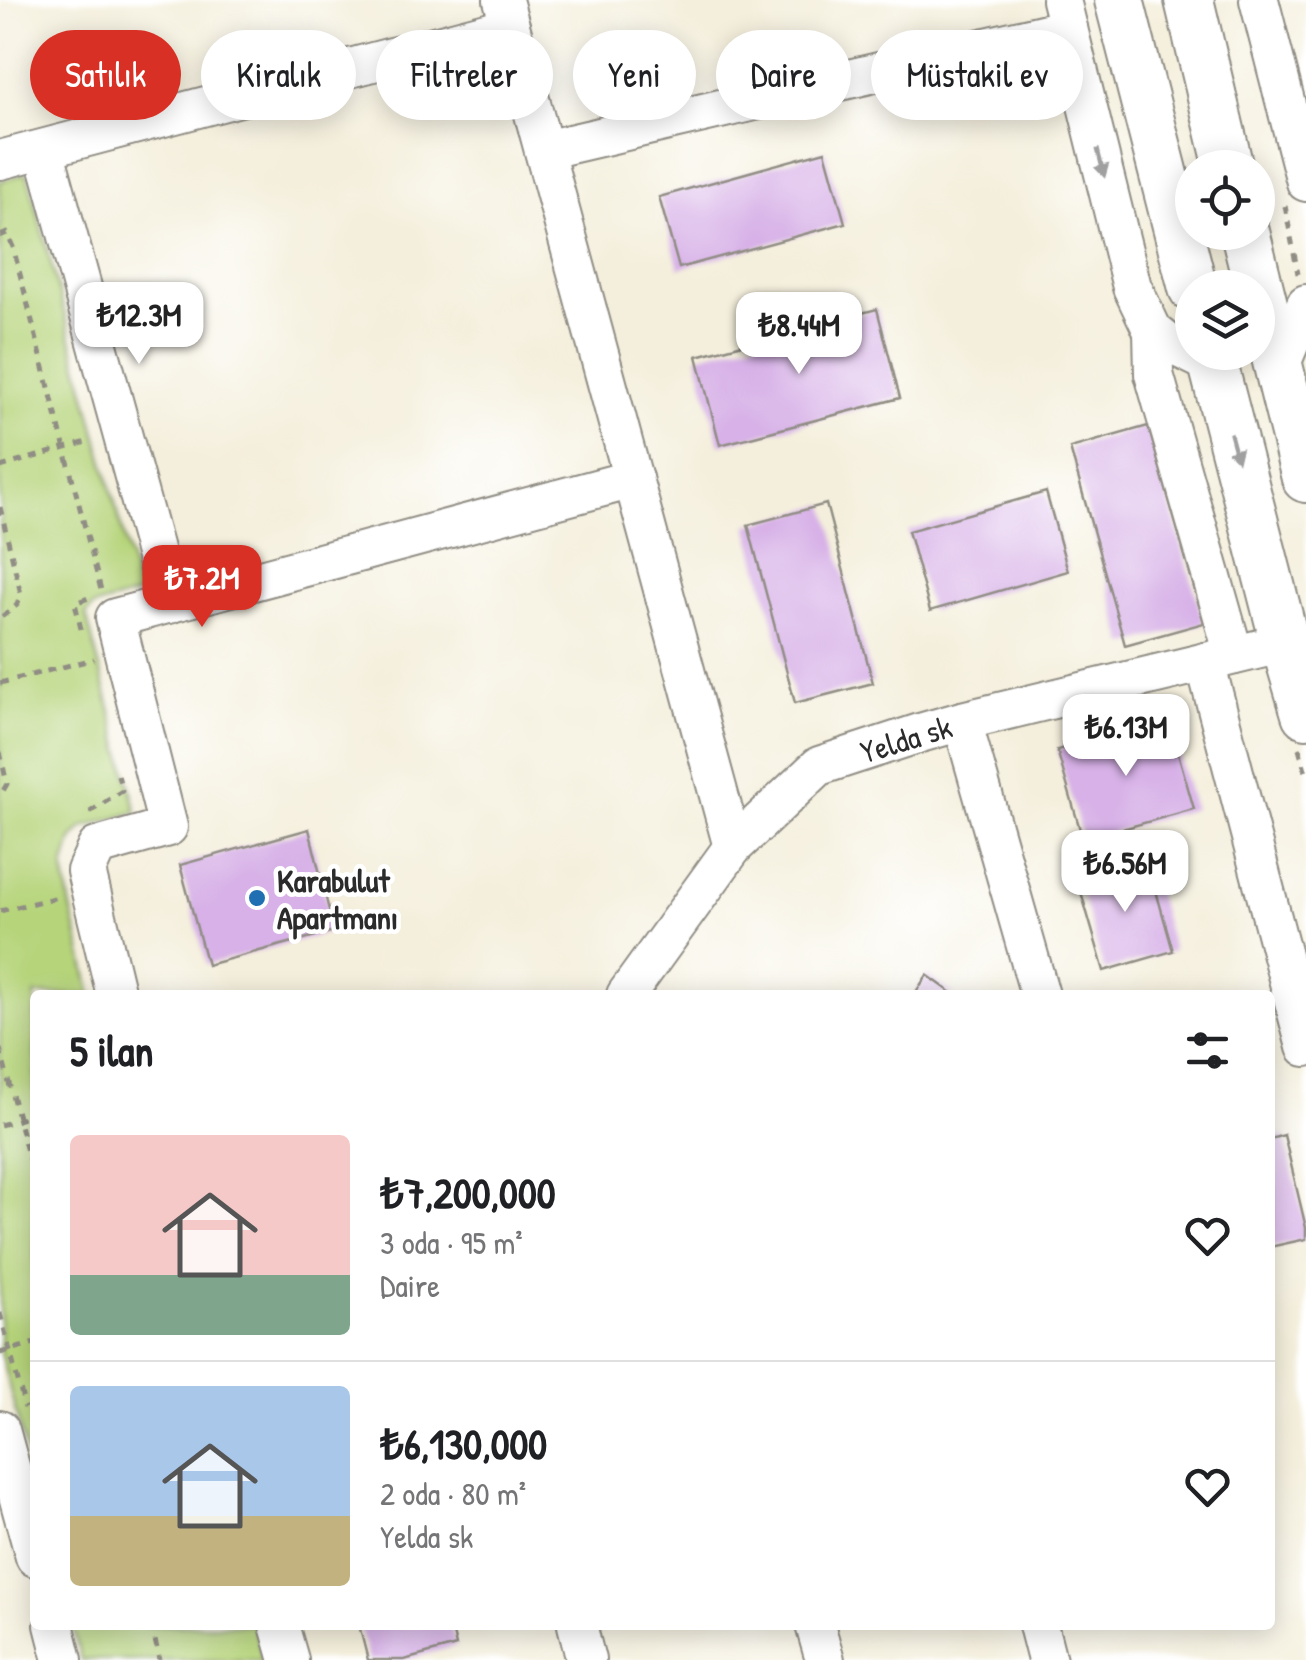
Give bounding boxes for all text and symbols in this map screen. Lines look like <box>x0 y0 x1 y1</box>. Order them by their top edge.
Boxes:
chip: Satılık <box>30 30 181 120</box>
chip: Kiralık <box>201 30 356 120</box>
chip: Filtreler <box>376 30 553 120</box>
chip: Yeni <box>573 30 696 120</box>
chip: Daire <box>716 30 851 120</box>
chip: Müstakil ev <box>871 30 1083 120</box>
one-way arrow <box>1094 148 1109 179</box>
map controls <box>1175 150 1275 370</box>
button: locate <box>1175 150 1275 250</box>
button: layers <box>1175 270 1275 370</box>
pin: ₺12.3M <box>58 282 220 367</box>
pin: ₺8.44M <box>718 292 880 377</box>
text: ₺12.3M <box>96 293 182 336</box>
text: ₺8.44M <box>758 303 840 346</box>
one-way arrow <box>1227 432 1243 463</box>
pin: ₺7.2M <box>132 545 272 630</box>
text: ₺7.2M <box>164 556 240 599</box>
pin: ₺6.13M <box>1045 694 1207 779</box>
street label: Yelda sk <box>855 705 957 773</box>
text: ₺6.13M <box>1085 705 1167 748</box>
pin: ₺6.56M <box>1044 830 1206 915</box>
text: ₺6.56M <box>1083 841 1167 884</box>
place label: Karabulut Apartmanı <box>277 859 398 940</box>
marker: Karabulut Apartmanı <box>246 887 268 909</box>
text: 5 ilan <box>70 1022 153 1079</box>
icon: filters <box>1180 1023 1235 1078</box>
text: ₺7,200,000 <box>380 1164 556 1221</box>
icon: home <box>150 1175 270 1295</box>
icon: heart <box>1180 1208 1235 1263</box>
text: 3 oda · 95 m² <box>380 1221 523 1264</box>
text: Daire <box>380 1264 440 1307</box>
text: ₺6,130,000 <box>380 1415 547 1472</box>
icon: home <box>150 1426 270 1546</box>
icon: heart <box>1180 1459 1235 1514</box>
text: 2 oda · 80 m² <box>380 1472 526 1515</box>
text: Yelda sk <box>380 1515 473 1558</box>

